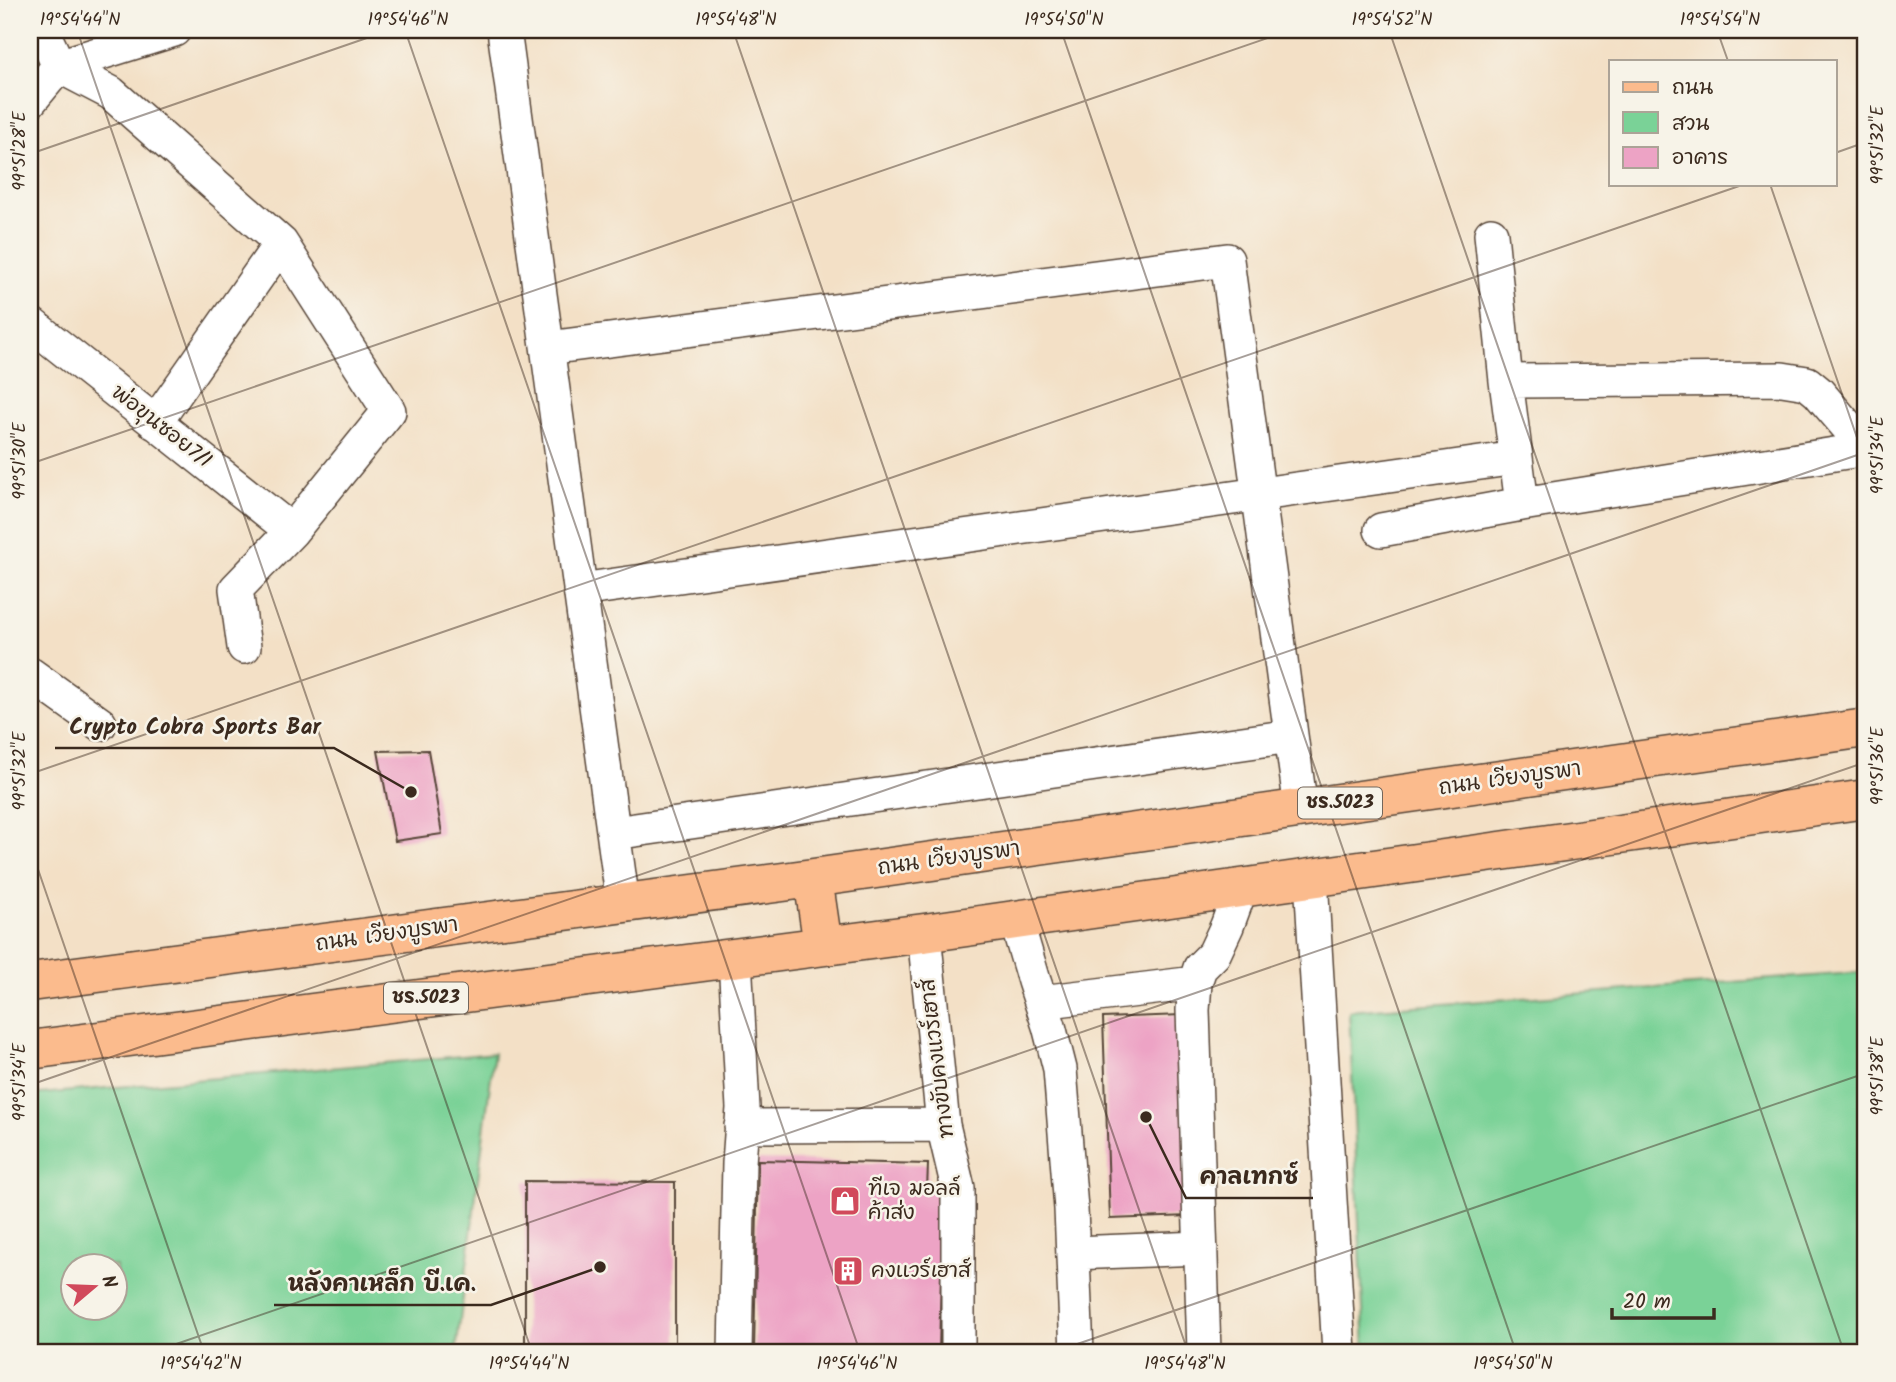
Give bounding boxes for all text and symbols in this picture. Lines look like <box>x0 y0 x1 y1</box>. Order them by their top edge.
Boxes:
text: 19°54'44"N <box>40 6 120 35</box>
text: 19°54'46"N <box>368 6 448 35</box>
text: 19°54'48"N <box>695 6 777 35</box>
text: 19°54'50"N <box>1024 6 1104 35</box>
text: 19°54'52"N <box>1352 6 1433 35</box>
text: 19°54'54"N <box>1680 6 1760 35</box>
legend <box>1609 60 1836 186</box>
text: ถนน <box>1672 72 1713 105</box>
text: 99°51'32"E <box>1864 105 1893 184</box>
text: สวน <box>1672 108 1709 141</box>
text: 99°51'28"E <box>6 111 35 191</box>
text: อาคาร <box>1672 142 1728 175</box>
street label: พ่อขุนซอย7/1 <box>103 377 219 477</box>
text: 99°51'34"E <box>1864 415 1893 494</box>
text: 99°51'30"E <box>6 422 35 500</box>
callout: Crypto Cobra Sports Bar <box>55 704 334 748</box>
text: Crypto Cobra Sports Bar <box>69 710 322 746</box>
text: 99°51'36"E <box>1864 726 1893 805</box>
text: 99°51'32"E <box>6 731 35 810</box>
street label: ถนน เวียงบูรพา <box>1437 753 1583 805</box>
road number: ชร.5023 <box>1298 788 1382 818</box>
street label: ถนน เวียงบูรพา <box>876 833 1022 885</box>
street label: ถนน เวียงบูรพา <box>314 909 460 961</box>
street label: ทางขับคงแวร์เฮาส์ <box>912 976 964 1140</box>
road number: ชร.5023 <box>384 982 468 1014</box>
text: 99°51'38"E <box>1864 1036 1893 1116</box>
text: 99°51'34"E <box>6 1042 35 1121</box>
callout: คาลเทกซ์ <box>1186 1154 1313 1198</box>
text: คาลเทกซ์ <box>1200 1160 1299 1196</box>
place label: ทีเจ มอลล์ ค้าส่ง <box>868 1173 961 1230</box>
shop icon: ทีเจ มอลล์ ค้าส่ง <box>828 1184 862 1218</box>
north arrow <box>60 1252 130 1322</box>
building icon: คงแวร์เฮาส์ <box>831 1254 865 1288</box>
place label: คงแวร์เฮาส์ <box>871 1255 972 1288</box>
callout: หลังคาเหล็ก บี.เค. <box>274 1261 491 1305</box>
text: หลังคาเหล็ก บี.เค. <box>288 1267 476 1303</box>
text: N <box>92 1272 124 1293</box>
scale bar <box>1612 1277 1714 1321</box>
text: 20 m <box>1623 1286 1671 1319</box>
text: 19°54'42"N <box>160 1350 242 1379</box>
text: 19°54'44"N <box>489 1350 569 1379</box>
text: 19°54'46"N <box>817 1350 897 1379</box>
text: 19°54'48"N <box>1144 1350 1226 1379</box>
text: 19°54'50"N <box>1473 1350 1553 1379</box>

